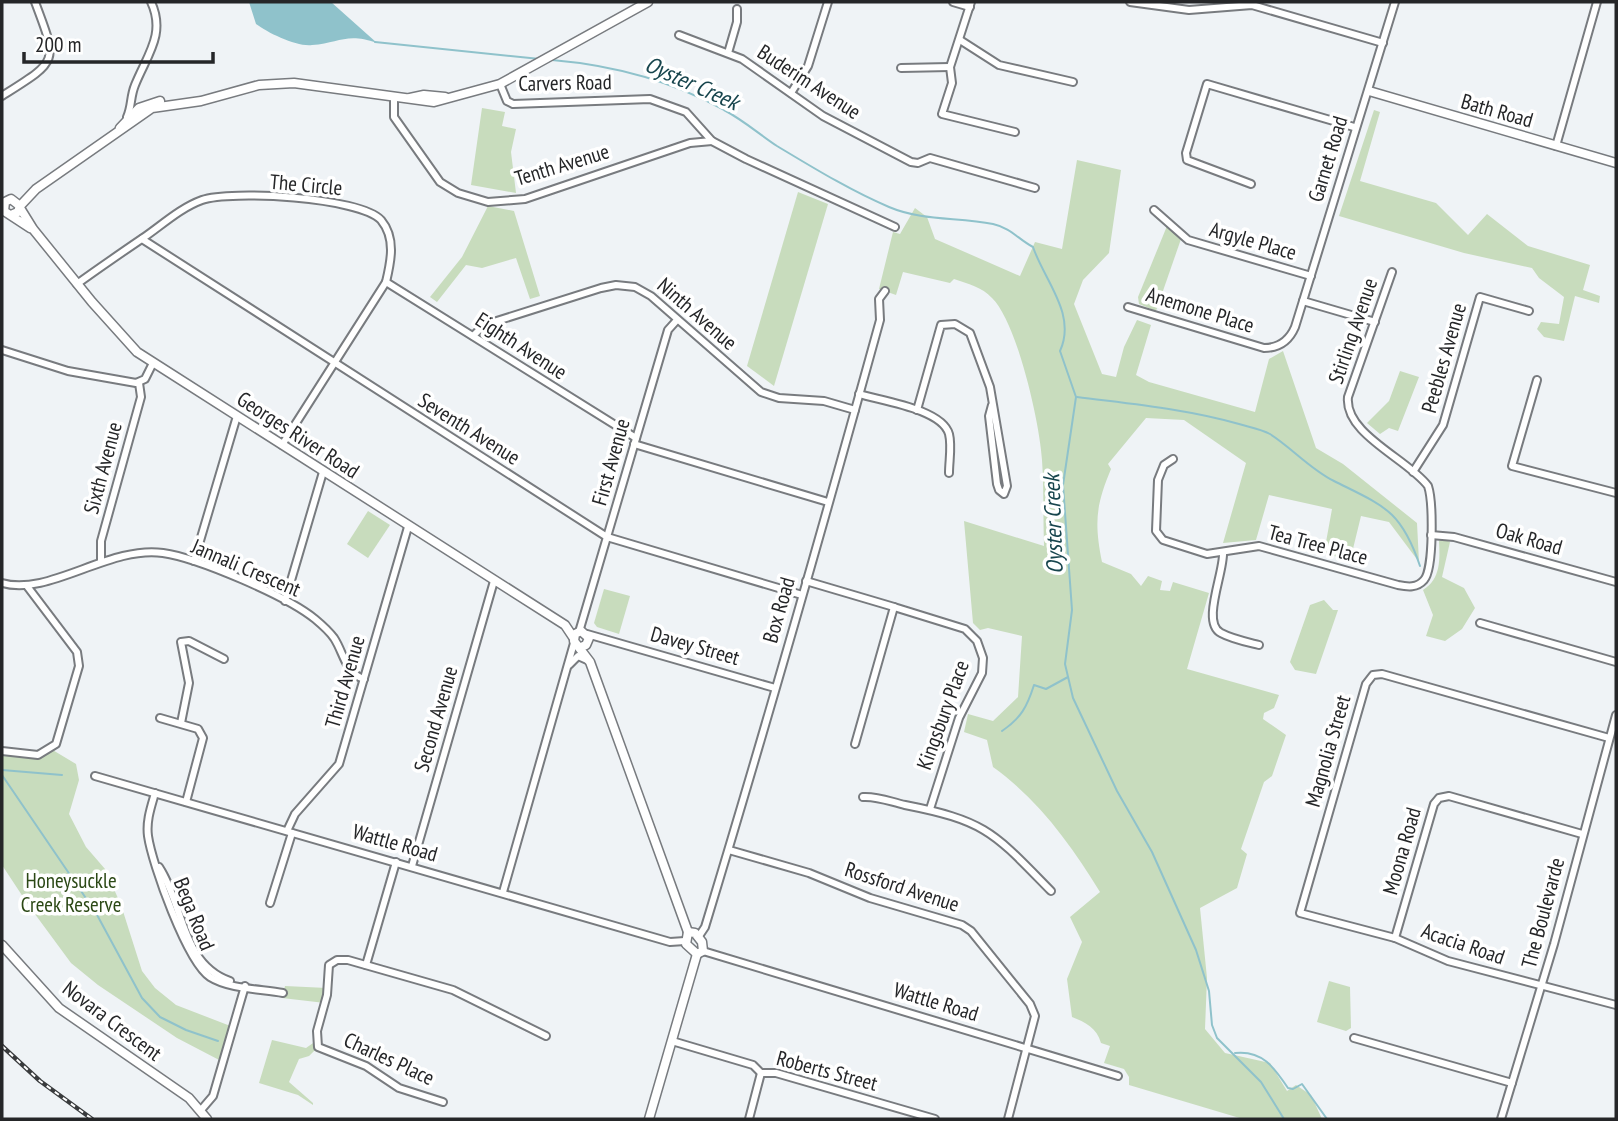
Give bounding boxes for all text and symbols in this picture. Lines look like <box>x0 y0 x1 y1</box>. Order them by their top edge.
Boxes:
scale bar <box>24 21 214 65</box>
text: 200 m <box>35 31 81 58</box>
street label: Buderim Avenue <box>753 38 866 125</box>
water label: Oyster Creek <box>641 49 747 117</box>
street label: Carvers Road <box>518 68 612 97</box>
street label: Bath Road <box>1458 87 1536 134</box>
street label: Garnet Road <box>1302 113 1353 205</box>
street label: Tenth Avenue <box>511 137 612 192</box>
street label: The Circle <box>269 168 343 201</box>
street label: Argyle Place <box>1207 215 1300 266</box>
street label: Ninth Avenue <box>652 272 743 356</box>
street label: Stirling Avenue <box>1322 275 1383 387</box>
street label: Anemone Place <box>1143 280 1257 339</box>
street label: Peebles Avenue <box>1415 300 1472 416</box>
street label: Eighth Avenue <box>470 306 572 385</box>
street label: Georges River Road <box>232 385 365 484</box>
street label: Seventh Avenue <box>413 387 525 471</box>
street label: First Avenue <box>585 415 636 508</box>
street label: Sixth Avenue <box>77 419 128 517</box>
water label: Oyster Creek <box>1036 471 1069 574</box>
street label: Oak Road <box>1493 516 1565 561</box>
street label: Tea Tree Place <box>1265 518 1371 571</box>
street label: Jannali Crescent <box>187 532 305 603</box>
street label: Box Road <box>756 574 801 646</box>
street label: Davey Street <box>648 620 743 671</box>
street label: Third Avenue <box>318 632 371 731</box>
street label: Kingsbury Place <box>910 656 975 773</box>
street label: Second Avenue <box>408 663 464 775</box>
street label: Magnolia Street <box>1299 692 1356 810</box>
street label: Moona Road <box>1376 804 1427 898</box>
street label: Wattle Road <box>350 818 441 868</box>
street label: Rossford Avenue <box>842 855 963 918</box>
street label: The Boulevarde <box>1515 855 1570 971</box>
park label: Honeysuckle Creek Reserve <box>21 867 121 918</box>
street label: Bega Road <box>168 873 221 954</box>
street label: Acacia Road <box>1418 917 1508 970</box>
street label: Novara Crescent <box>57 975 167 1067</box>
street label: Wattle Road <box>891 976 982 1027</box>
street label: Charles Place <box>340 1026 439 1091</box>
street label: Roberts Street <box>774 1044 881 1097</box>

